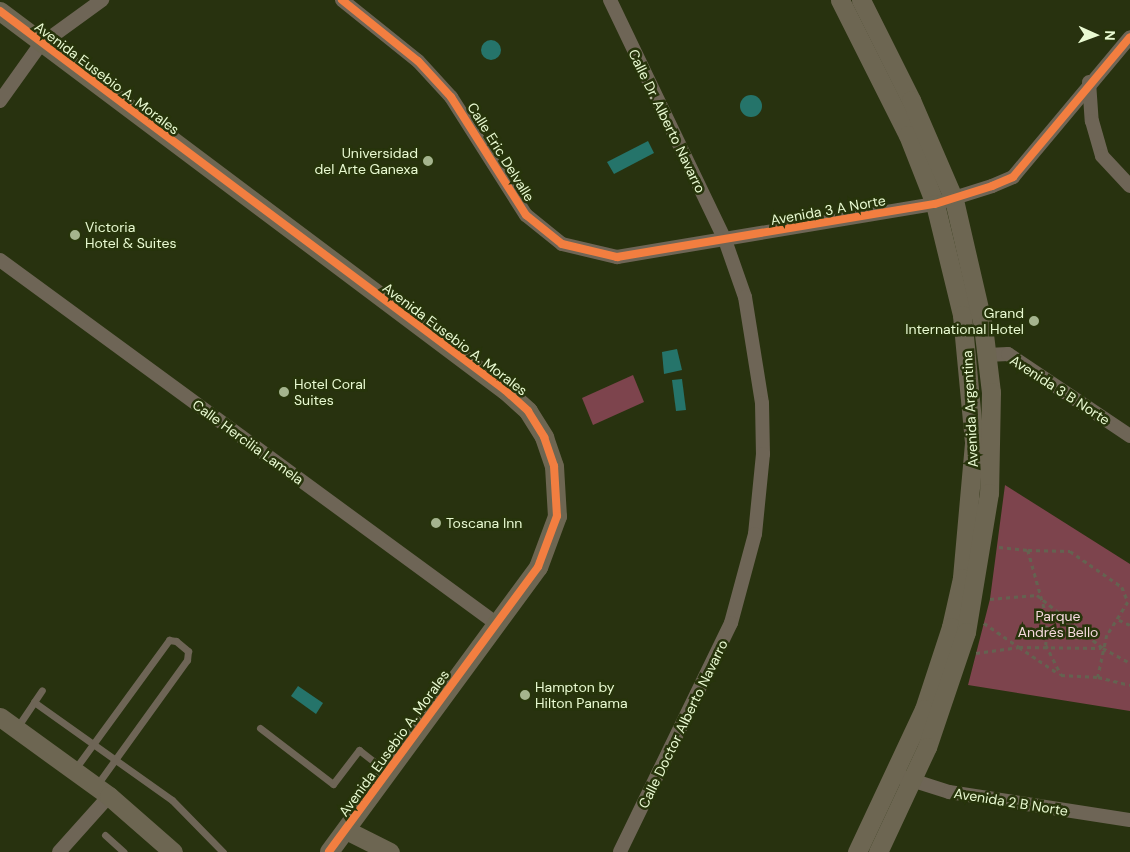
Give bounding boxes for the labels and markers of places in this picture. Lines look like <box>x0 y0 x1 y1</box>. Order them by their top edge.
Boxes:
place label: Universidad del Arte Ganexa <box>315 145 418 178</box>
marker: Universidad del Arte Ganexa <box>422 155 434 167</box>
place label: Victoria Hotel & Suites <box>85 219 176 252</box>
marker: Victoria Hotel & Suites <box>69 229 81 241</box>
place label: Grand International Hotel <box>905 305 1024 338</box>
marker: Grand International Hotel <box>1028 315 1040 327</box>
place label: Hotel Coral Suites <box>294 376 366 408</box>
marker: Hotel Coral Suites <box>278 386 290 398</box>
place label: Toscana Inn <box>446 515 522 531</box>
marker: Toscana Inn <box>430 517 442 529</box>
place label: Hampton by Hilton Panama <box>535 679 628 712</box>
marker: Hampton by Hilton Panama <box>519 689 531 701</box>

